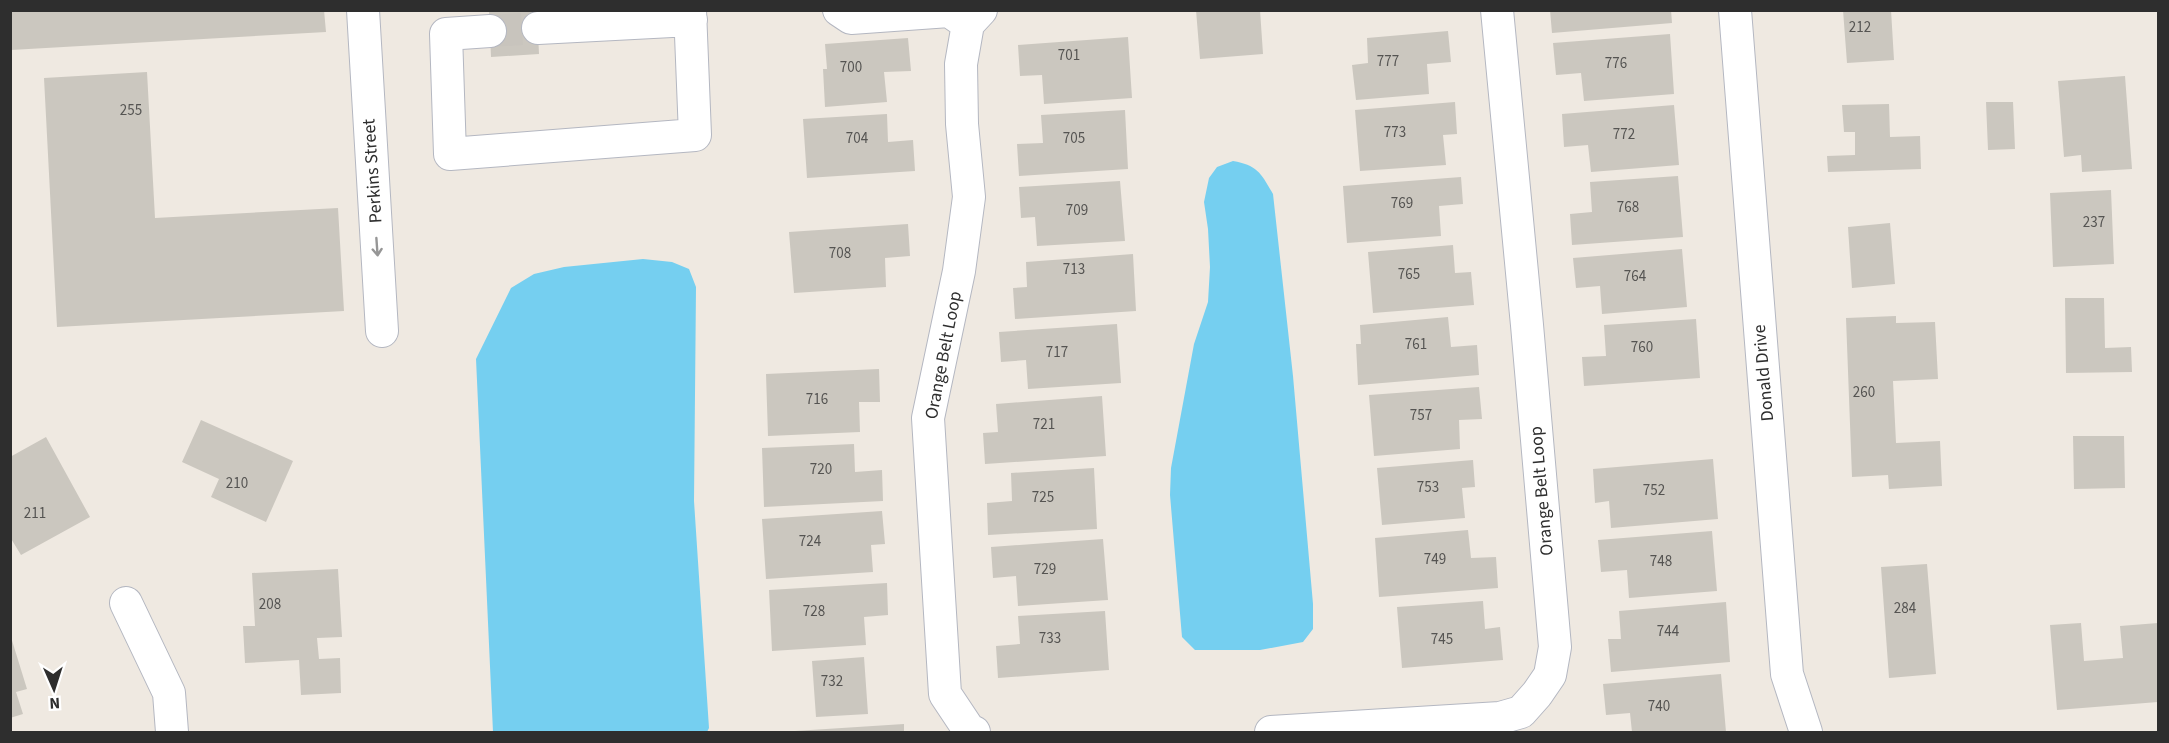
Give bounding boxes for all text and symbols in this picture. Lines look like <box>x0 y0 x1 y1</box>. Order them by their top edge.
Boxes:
house number: 212 <box>1849 17 1871 38</box>
house number: 701 <box>1058 45 1080 66</box>
house number: 777 <box>1377 51 1399 72</box>
house number: 776 <box>1605 53 1627 74</box>
house number: 700 <box>840 57 862 78</box>
house number: 255 <box>120 100 142 121</box>
street label: Perkins Street <box>356 118 389 224</box>
house number: 773 <box>1384 122 1406 143</box>
house number: 772 <box>1613 124 1635 145</box>
house number: 704 <box>846 128 869 149</box>
house number: 705 <box>1063 128 1085 149</box>
house number: 769 <box>1391 193 1413 214</box>
house number: 768 <box>1617 197 1639 218</box>
house number: 709 <box>1066 200 1088 221</box>
house number: 237 <box>2083 212 2105 233</box>
one-way arrow <box>372 237 383 257</box>
house number: 708 <box>829 243 851 264</box>
house number: 713 <box>1063 259 1085 280</box>
house number: 765 <box>1398 264 1420 285</box>
house number: 764 <box>1624 266 1647 287</box>
street label: Orange Belt Loop <box>919 289 968 421</box>
street label: Donald Drive <box>1747 324 1780 422</box>
house number: 761 <box>1405 334 1427 355</box>
house number: 760 <box>1631 337 1653 358</box>
house number: 717 <box>1046 342 1068 363</box>
house number: 260 <box>1853 382 1875 403</box>
house number: 716 <box>806 389 828 410</box>
house number: 757 <box>1410 405 1432 426</box>
house number: 721 <box>1033 414 1055 435</box>
street label: Orange Belt Loop <box>1523 425 1560 557</box>
house number: 720 <box>810 459 832 480</box>
house number: 210 <box>226 473 248 494</box>
house number: 753 <box>1417 477 1439 498</box>
house number: 752 <box>1643 480 1665 501</box>
house number: 725 <box>1032 487 1054 508</box>
house number: 211 <box>24 503 46 524</box>
house number: 724 <box>799 531 822 552</box>
house number: 749 <box>1424 549 1446 570</box>
house number: 748 <box>1650 551 1672 572</box>
house number: 729 <box>1034 559 1056 580</box>
house number: 208 <box>259 594 281 615</box>
house number: 284 <box>1894 598 1917 619</box>
house number: 728 <box>803 601 825 622</box>
house number: 744 <box>1657 621 1680 642</box>
house number: 733 <box>1039 628 1061 649</box>
house number: 745 <box>1431 629 1453 650</box>
north arrow <box>24 659 84 719</box>
house number: 732 <box>821 671 843 692</box>
text: N <box>49 692 61 714</box>
house number: 740 <box>1648 696 1670 717</box>

